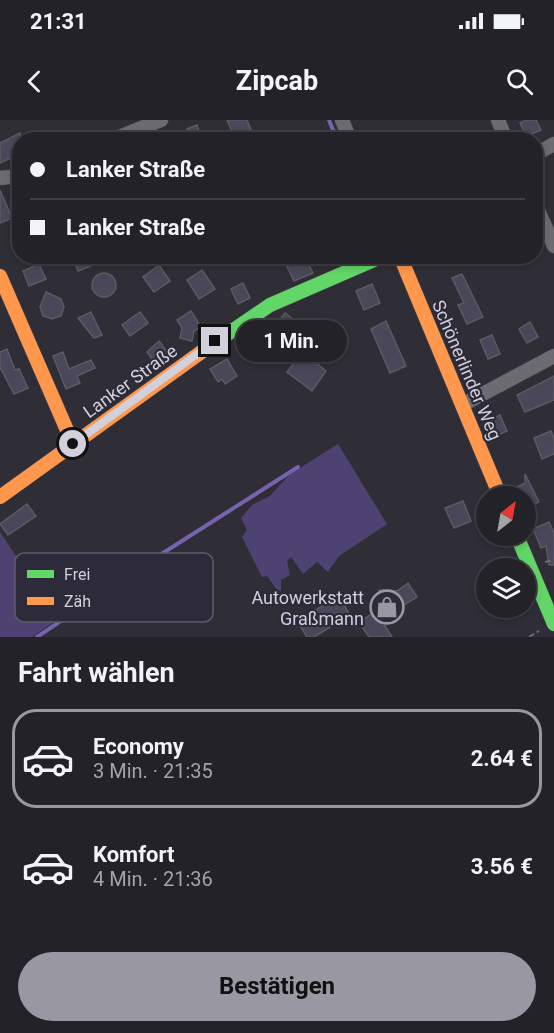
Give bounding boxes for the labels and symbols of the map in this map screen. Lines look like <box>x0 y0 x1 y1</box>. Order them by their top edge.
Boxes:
street label: Schönerlinder Weg <box>428 297 506 443</box>
callout: 1 Min. <box>236 320 347 362</box>
route end <box>201 327 228 354</box>
street label: Lanker Straße <box>79 340 181 422</box>
route start <box>59 430 86 457</box>
north arrow <box>476 486 536 546</box>
legend <box>15 553 213 622</box>
text: Frei <box>64 565 90 584</box>
place label: Autowerkstatt Graßmann <box>251 587 364 629</box>
shop icon: Autowerkstatt Graßmann <box>369 589 405 625</box>
text: Zäh <box>64 592 91 611</box>

